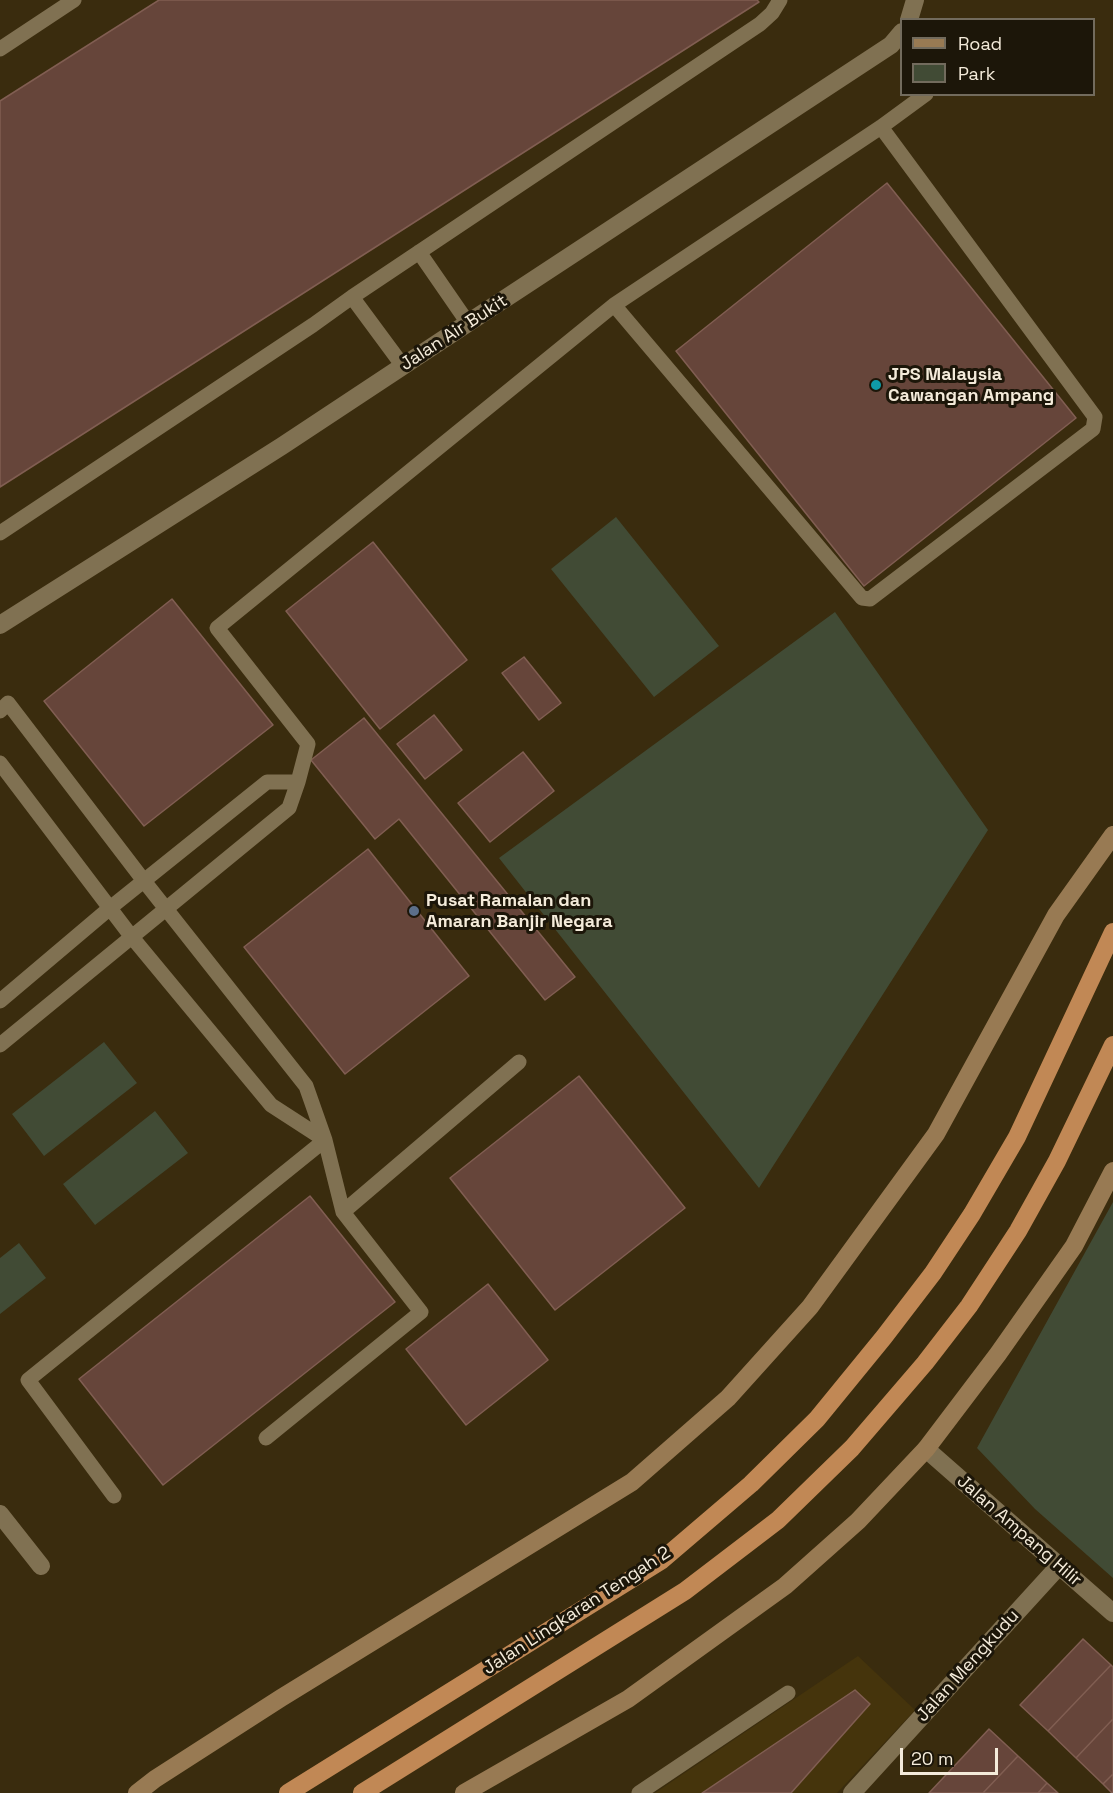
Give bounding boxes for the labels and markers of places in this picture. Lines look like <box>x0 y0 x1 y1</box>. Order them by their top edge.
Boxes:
place label: JPS Malaysia Cawangan Ampang <box>888 364 1054 406</box>
marker: JPS Malaysia Cawangan Ampang <box>869 378 883 392</box>
place label: Pusat Ramalan dan Amaran Banjir Negara <box>426 890 613 932</box>
marker: Pusat Ramalan dan Amaran Banjir Negara <box>407 904 421 918</box>

